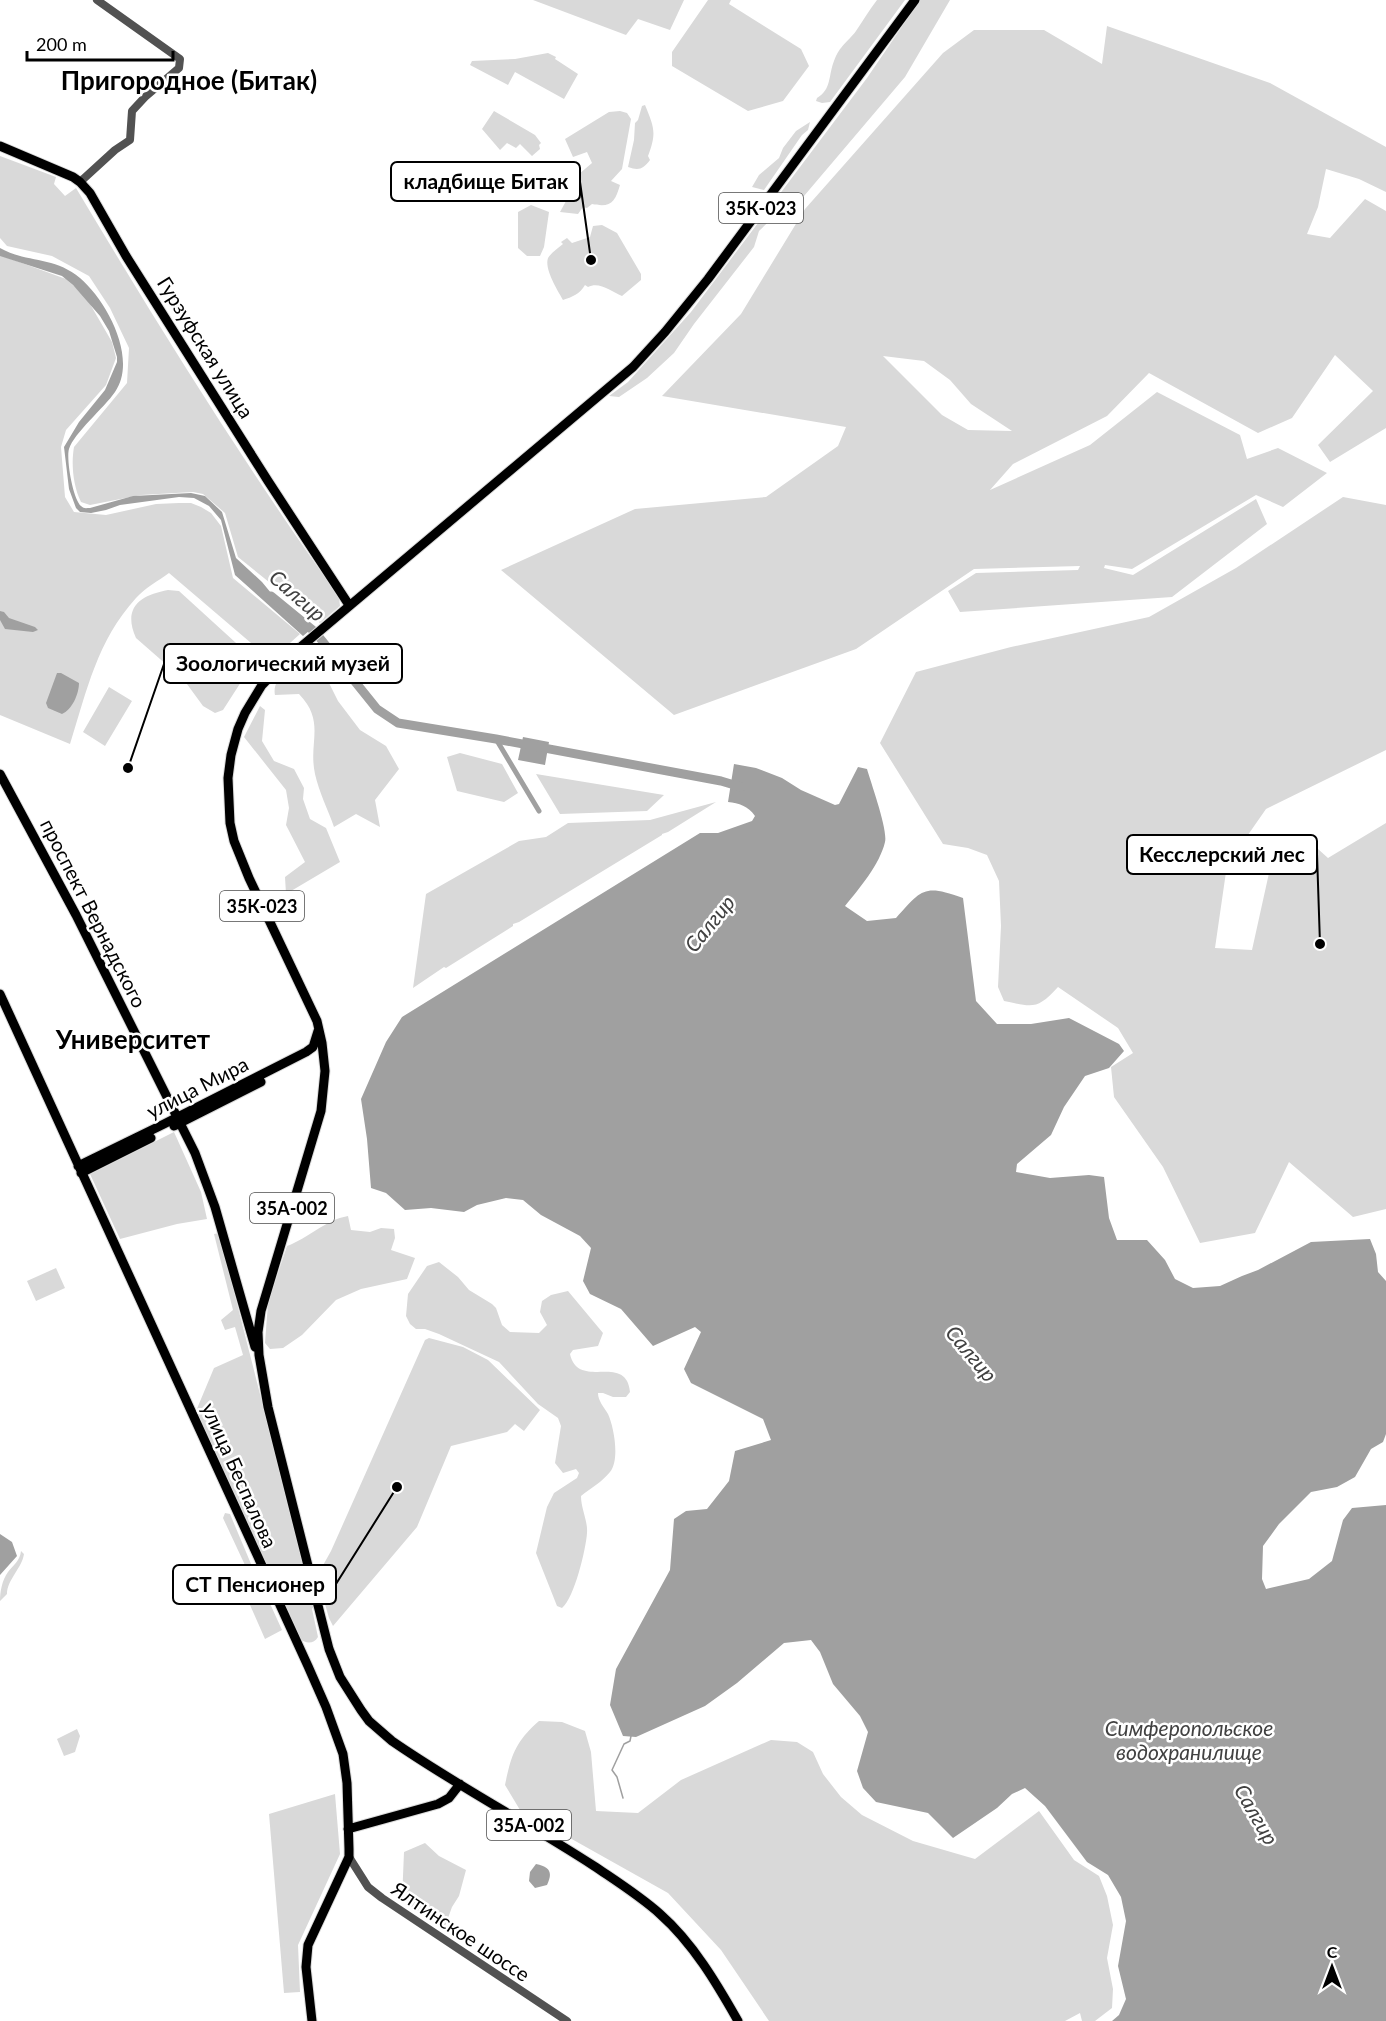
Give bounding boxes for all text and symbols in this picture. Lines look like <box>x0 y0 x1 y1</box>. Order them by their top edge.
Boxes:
scale bar <box>27 24 172 62</box>
text: 200 m <box>36 33 87 55</box>
district label: Пригородное (Битак) <box>61 64 317 96</box>
callout: кладбище Битак <box>391 162 580 201</box>
text: кладбище Битак <box>403 168 569 193</box>
road number: 35К-023 <box>719 193 803 223</box>
street label: Гурзуфская улица <box>153 272 259 422</box>
water label: Салгир <box>265 564 331 626</box>
callout: Зоологический музей <box>164 644 402 683</box>
text: Зоологический музей <box>176 650 390 675</box>
street label: проспект Вернадского <box>36 815 152 1011</box>
callout: Кесслерский лес <box>1127 835 1317 874</box>
text: Кесслерский лес <box>1139 841 1305 866</box>
water label: Салгир <box>679 890 739 956</box>
road number: 35К-023 <box>220 891 304 921</box>
district label: Университет <box>55 1023 211 1055</box>
street label: улица Мира <box>142 1051 252 1123</box>
road number: 35А-002 <box>250 1193 334 1223</box>
water label: Салгир <box>941 1320 1003 1386</box>
street label: улица Беспалова <box>197 1399 283 1551</box>
callout: СТ Пенсионер <box>173 1565 336 1604</box>
text: СТ Пенсионер <box>185 1571 325 1596</box>
water label: Симферопольское водохранилище <box>1105 1715 1273 1764</box>
water label: Салгир <box>1230 1779 1284 1849</box>
road number: 35А-002 <box>487 1810 571 1840</box>
street label: Ялтинское шоссе <box>387 1875 535 1986</box>
north arrow <box>1302 1937 1362 1997</box>
text: С <box>1327 1942 1338 1961</box>

